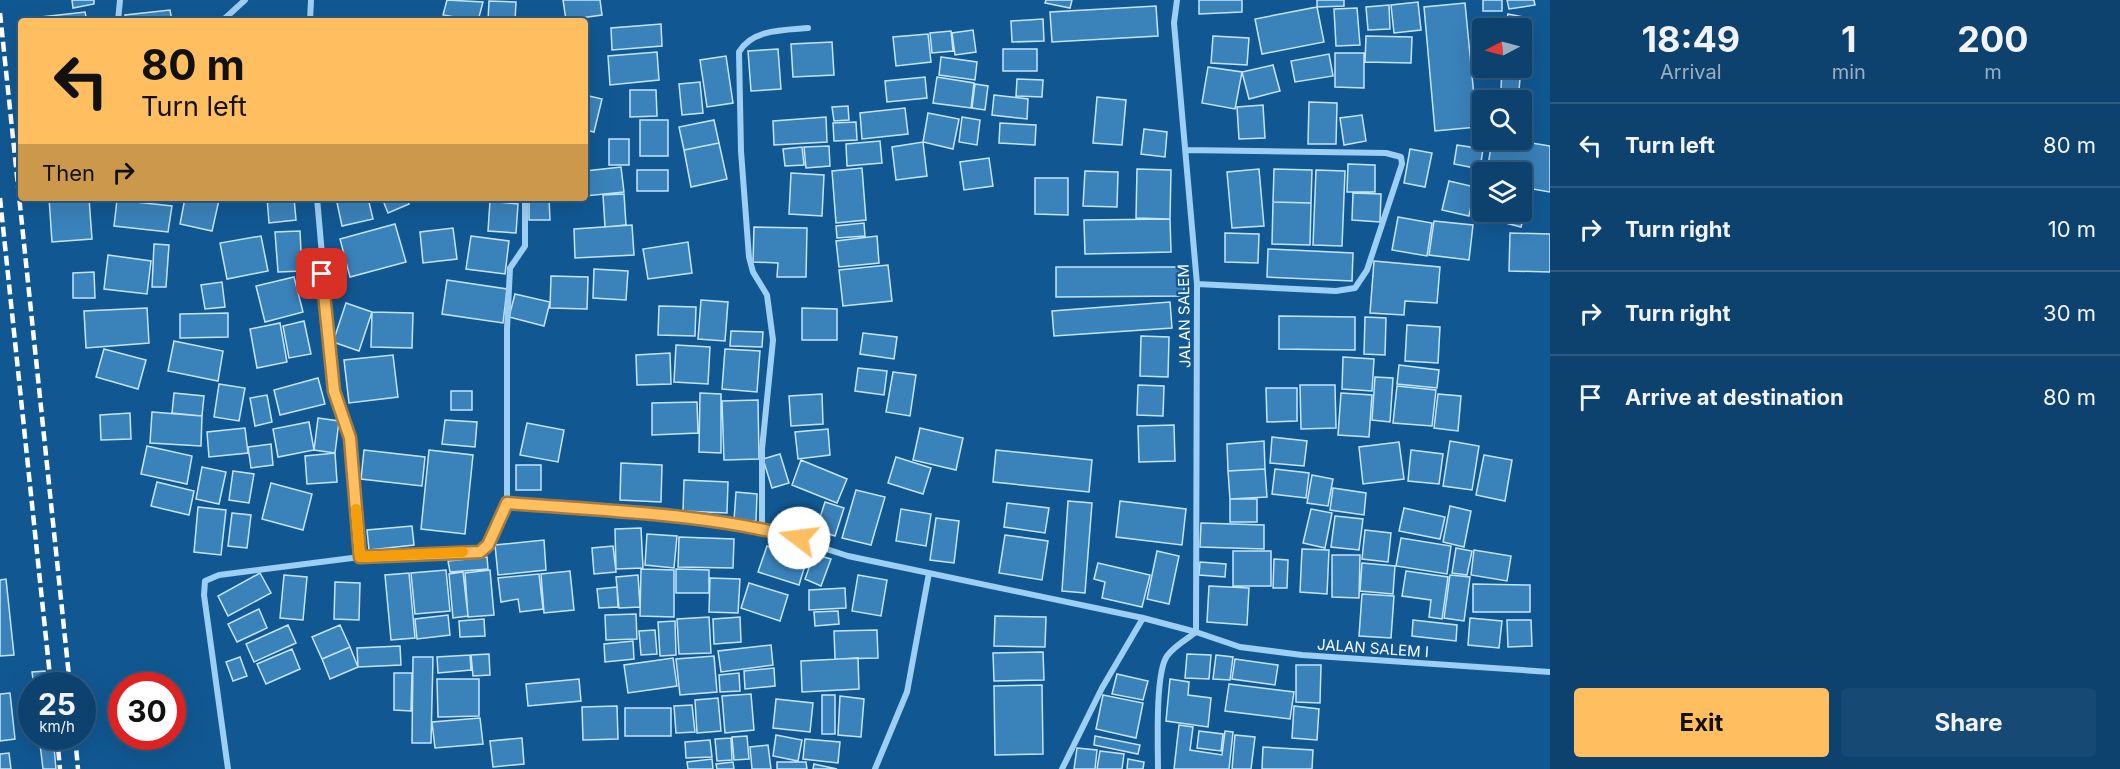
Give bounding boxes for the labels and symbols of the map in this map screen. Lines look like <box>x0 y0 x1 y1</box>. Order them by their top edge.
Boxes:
north arrow <box>1472 18 1532 78</box>
pin <box>296 248 347 299</box>
street label: JALAN SALEM <box>1174 264 1194 368</box>
position arrow <box>767 506 831 570</box>
street label: JALAN SALEM I <box>1316 635 1430 661</box>
speed limit sign: 30 <box>108 672 186 750</box>

